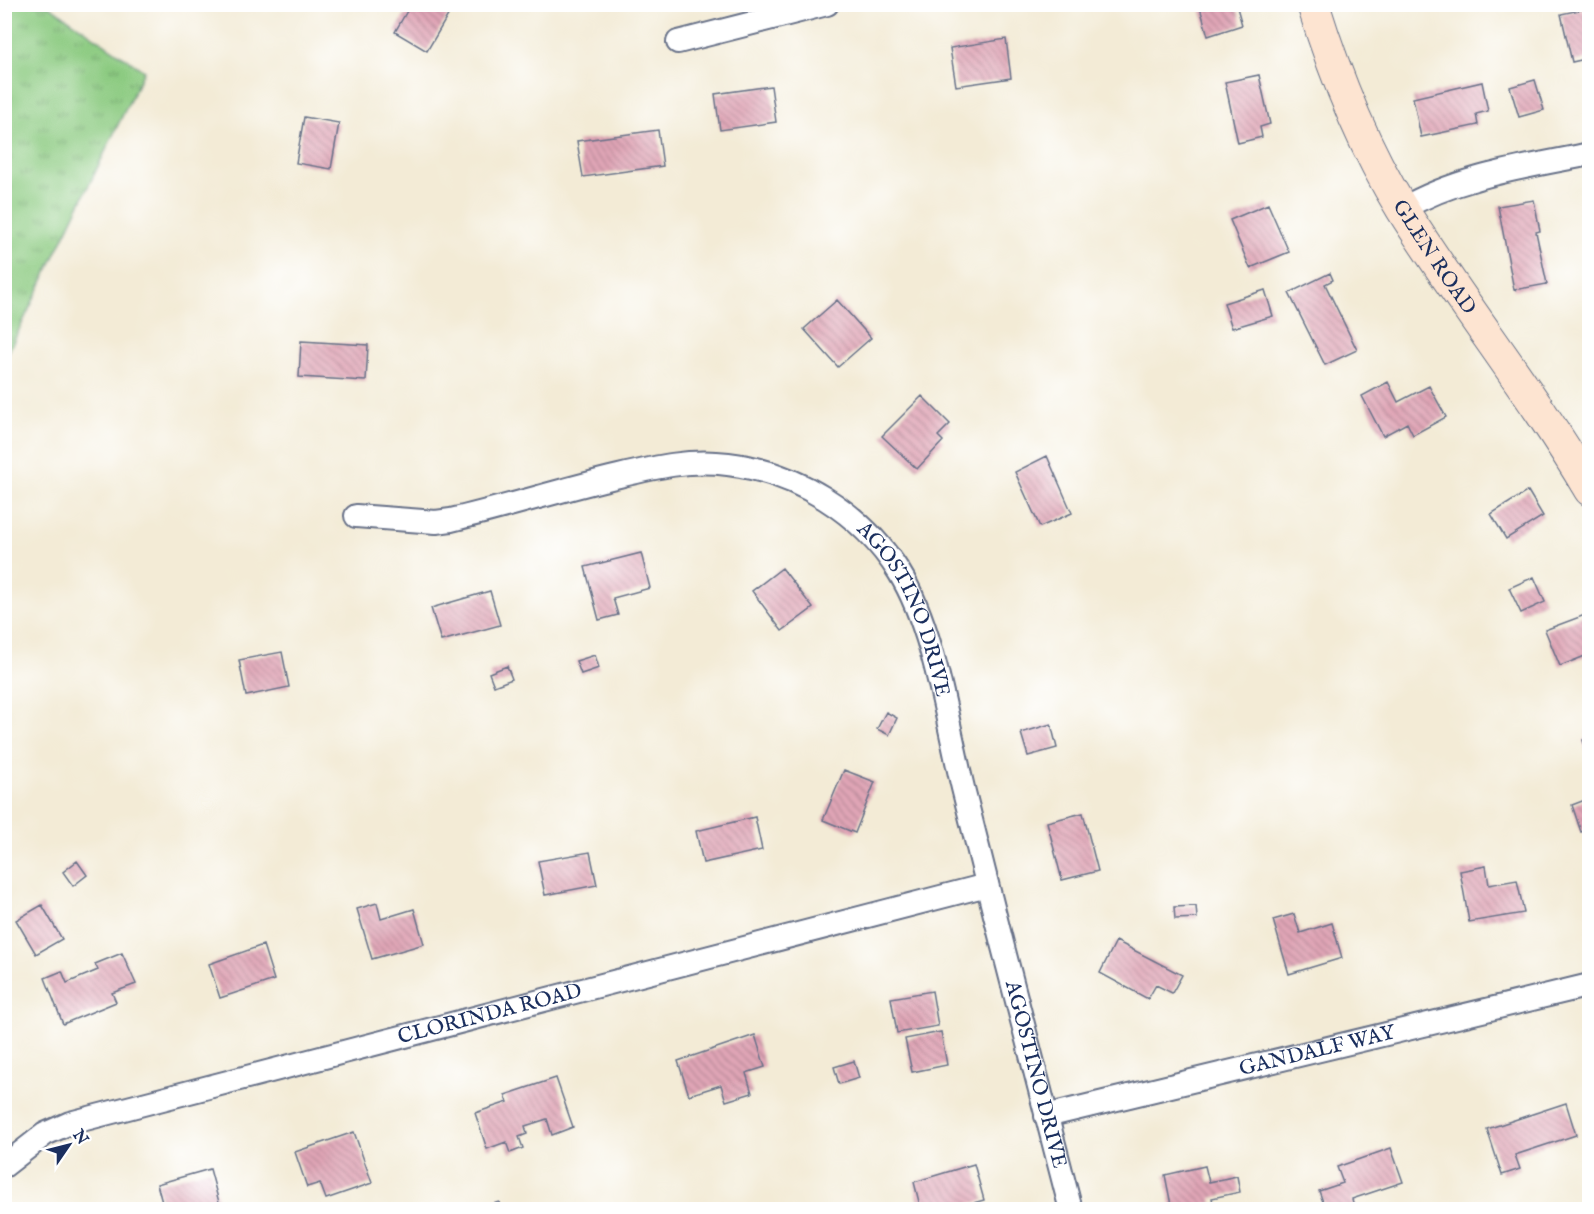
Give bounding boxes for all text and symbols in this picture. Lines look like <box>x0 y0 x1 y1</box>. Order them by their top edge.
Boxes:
street label: GLEN ROAD <box>1386 195 1482 320</box>
street label: AGOSTINO DRIVE <box>850 515 956 699</box>
street label: CLORINDA ROAD <box>395 977 585 1051</box>
street label: AGOSTINO DRIVE <box>998 977 1073 1171</box>
street label: GANDALF WAY <box>1237 1018 1400 1082</box>
north arrow <box>39 1115 99 1175</box>
text: N <box>67 1125 92 1149</box>

